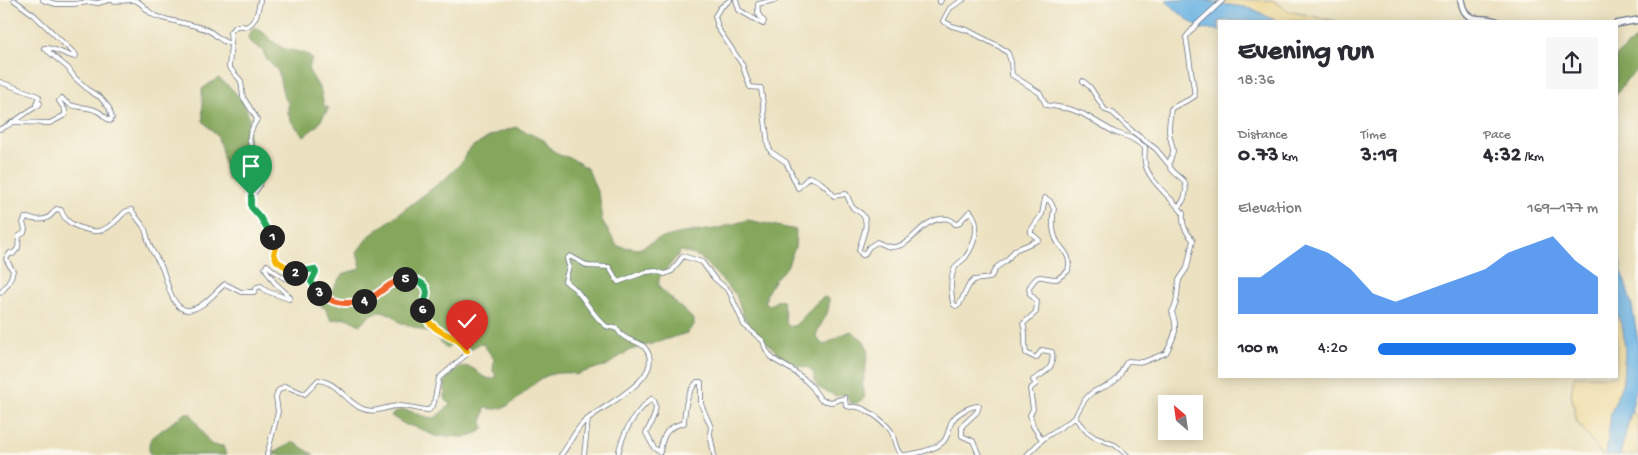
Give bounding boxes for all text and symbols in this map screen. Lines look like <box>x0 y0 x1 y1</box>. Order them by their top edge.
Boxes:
text: Evening run <box>1238 36 1374 69</box>
button: share <box>1546 37 1598 89</box>
text: 18:36 <box>1238 72 1275 91</box>
text: Distance <box>1238 127 1287 144</box>
text: Time <box>1361 127 1386 144</box>
text: Pace <box>1483 127 1511 144</box>
text: 0.73 <box>1238 144 1278 169</box>
text: 3:19 <box>1361 144 1397 169</box>
text: 4:32 <box>1483 144 1521 169</box>
pin <box>230 145 272 196</box>
text: km <box>1278 149 1298 166</box>
text: /km <box>1521 149 1544 166</box>
icon: arrive <box>237 152 265 180</box>
text: Elevation <box>1238 200 1302 219</box>
text: 169–177 m <box>1527 200 1598 219</box>
pin: 1 <box>260 224 284 250</box>
text: 1 <box>270 229 275 246</box>
pin: 2 <box>282 260 308 286</box>
text: 2 <box>292 265 299 282</box>
pin: 5 <box>392 266 418 292</box>
text: 5 <box>402 271 409 288</box>
pin: 3 <box>306 280 332 306</box>
text: 3 <box>316 285 323 302</box>
pin: 4 <box>352 288 376 314</box>
text: 4 <box>361 293 368 310</box>
pin: 6 <box>410 298 434 322</box>
pin <box>446 300 488 351</box>
text: 6 <box>419 302 426 319</box>
icon: check <box>453 307 481 335</box>
text: 100 m <box>1238 340 1278 359</box>
text: 4:20 <box>1318 340 1348 359</box>
north arrow <box>1158 395 1202 440</box>
map controls <box>1158 395 1203 440</box>

